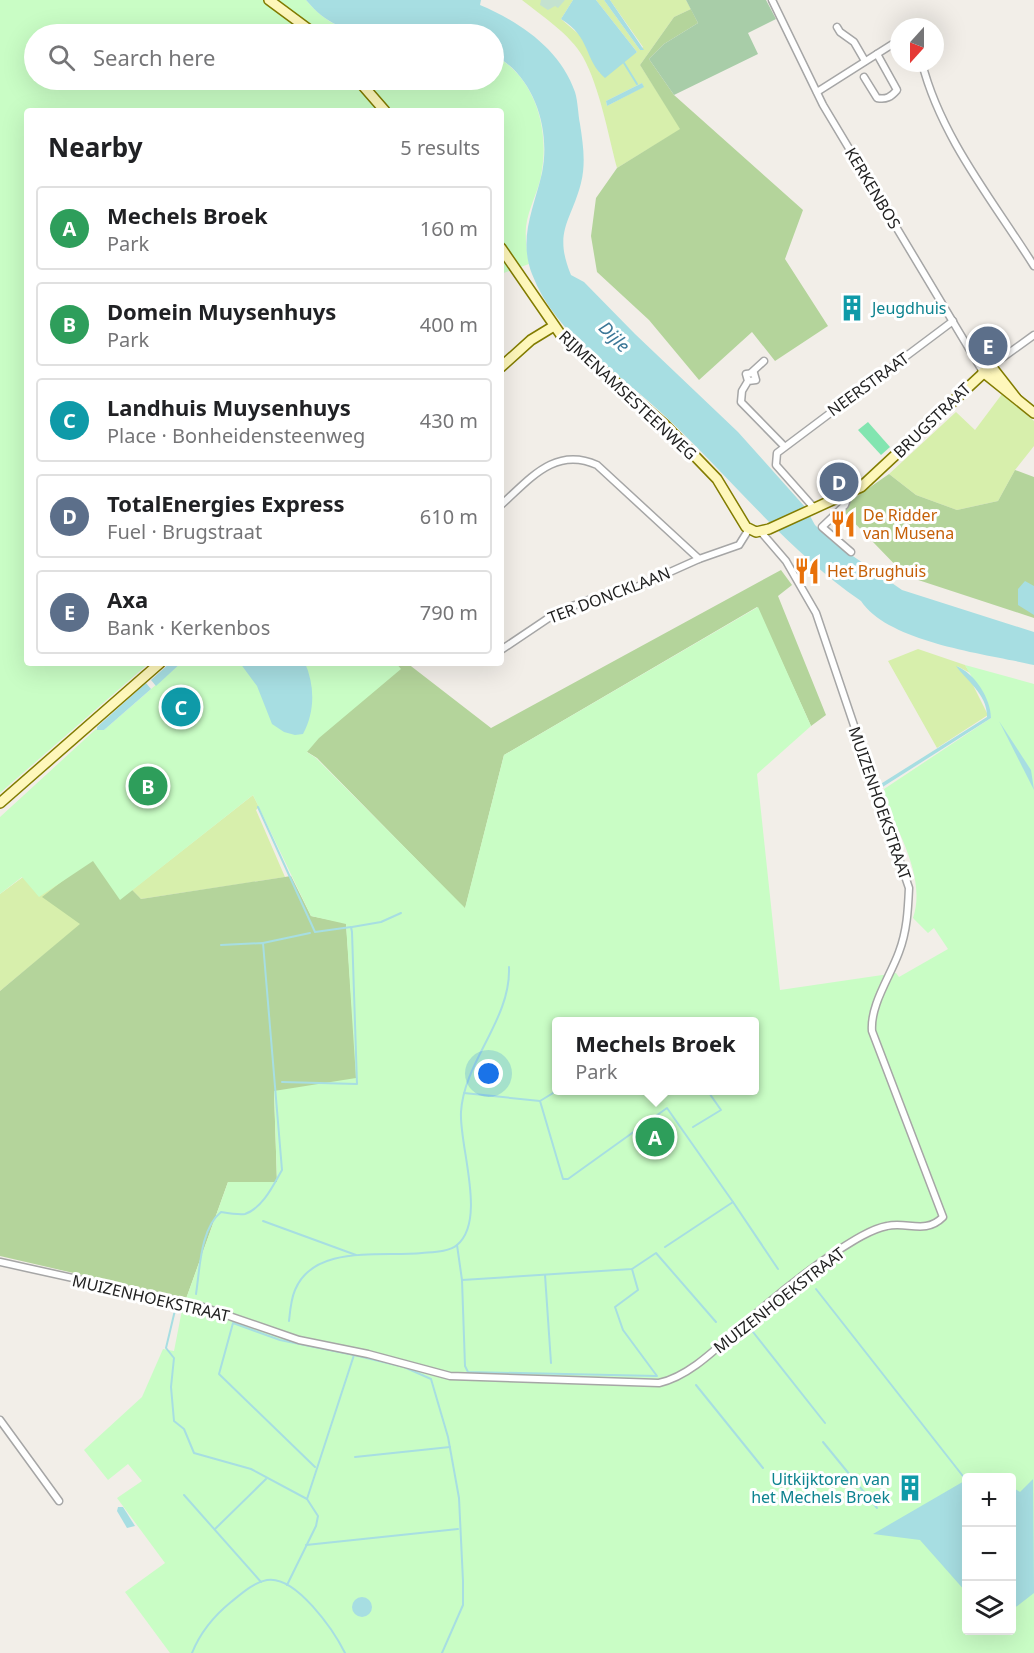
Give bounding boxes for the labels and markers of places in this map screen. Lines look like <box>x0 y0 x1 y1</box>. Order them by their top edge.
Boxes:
building icon: Jeugdhuis <box>837 293 867 323</box>
place label: Jeugdhuis <box>870 297 947 319</box>
pin: E <box>968 324 1008 368</box>
pin: D <box>820 460 858 504</box>
place label: De Ridder van Musena <box>863 504 954 544</box>
restaurant icon: De Ridder van Musena <box>828 509 858 539</box>
restaurant icon: Het Brughuis <box>792 556 822 586</box>
place label: Het Brughuis <box>827 560 926 582</box>
pin: C <box>162 684 201 730</box>
pin: B <box>128 764 168 808</box>
pin: A <box>636 1114 674 1160</box>
place label: Uitkijktoren van het Mechels Broek <box>751 1468 890 1508</box>
building icon: Uitkijktoren van het Mechels Broek <box>895 1473 925 1503</box>

